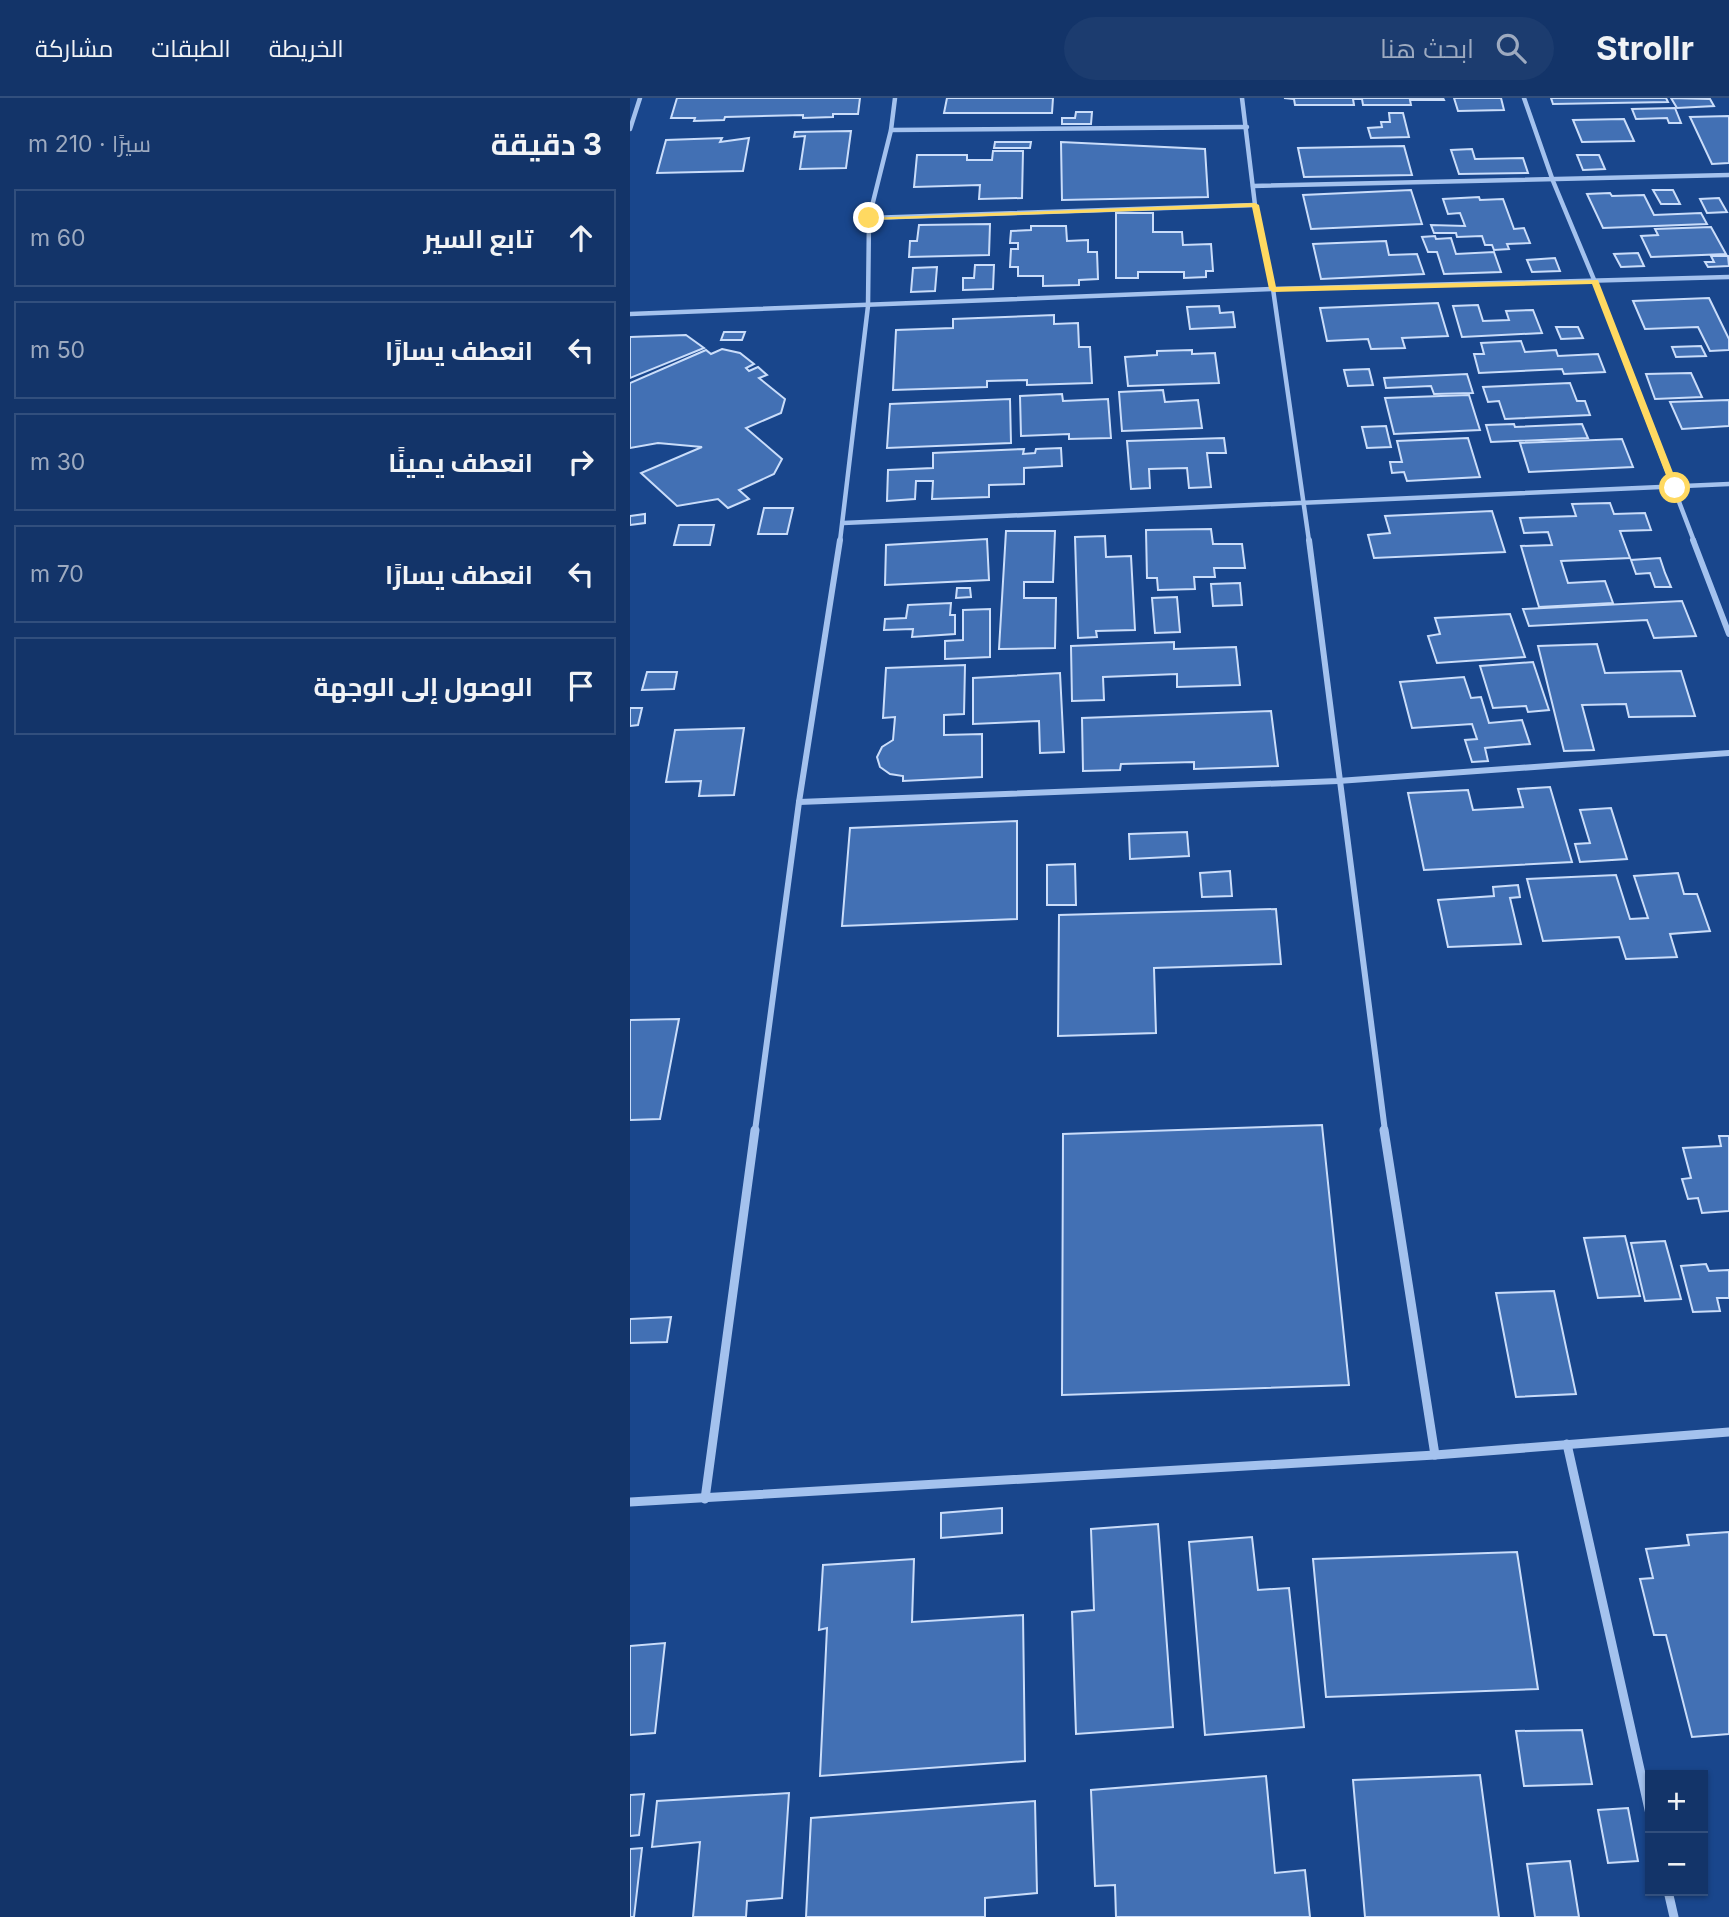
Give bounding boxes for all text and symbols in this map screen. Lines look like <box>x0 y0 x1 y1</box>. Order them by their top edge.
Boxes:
search box <box>1064 17 1554 80</box>
text: Strollr <box>1596 28 1694 68</box>
icon: search <box>1492 29 1530 67</box>
text: ابحث هنا <box>1380 33 1474 64</box>
text: مشاركة <box>35 34 113 63</box>
text: الطبقات <box>151 34 231 63</box>
text: الخريطة <box>269 34 344 63</box>
text: 3 دقيقة <box>491 126 602 162</box>
text: سيرًا · 210 m <box>28 130 151 158</box>
route end <box>853 202 884 233</box>
icon: ahead <box>562 219 600 257</box>
text: تابع السير <box>423 223 533 254</box>
text: 60 m <box>30 224 85 252</box>
icon: left <box>562 331 600 369</box>
text: انعطف يسارًا <box>385 335 533 366</box>
text: 50 m <box>30 336 85 364</box>
icon: right <box>562 443 600 481</box>
text: انعطف يمينًا <box>388 447 533 478</box>
text: 30 m <box>30 448 85 476</box>
route start <box>1659 472 1690 503</box>
icon: left <box>562 555 600 593</box>
text: انعطف يسارًا <box>385 559 533 590</box>
text: 70 m <box>30 560 84 588</box>
icon: arrive <box>562 667 600 705</box>
text: الوصول إلى الوجهة <box>314 671 533 702</box>
map controls <box>1645 1770 1708 1896</box>
button: + <box>1645 1770 1708 1833</box>
button: − <box>1645 1833 1708 1896</box>

